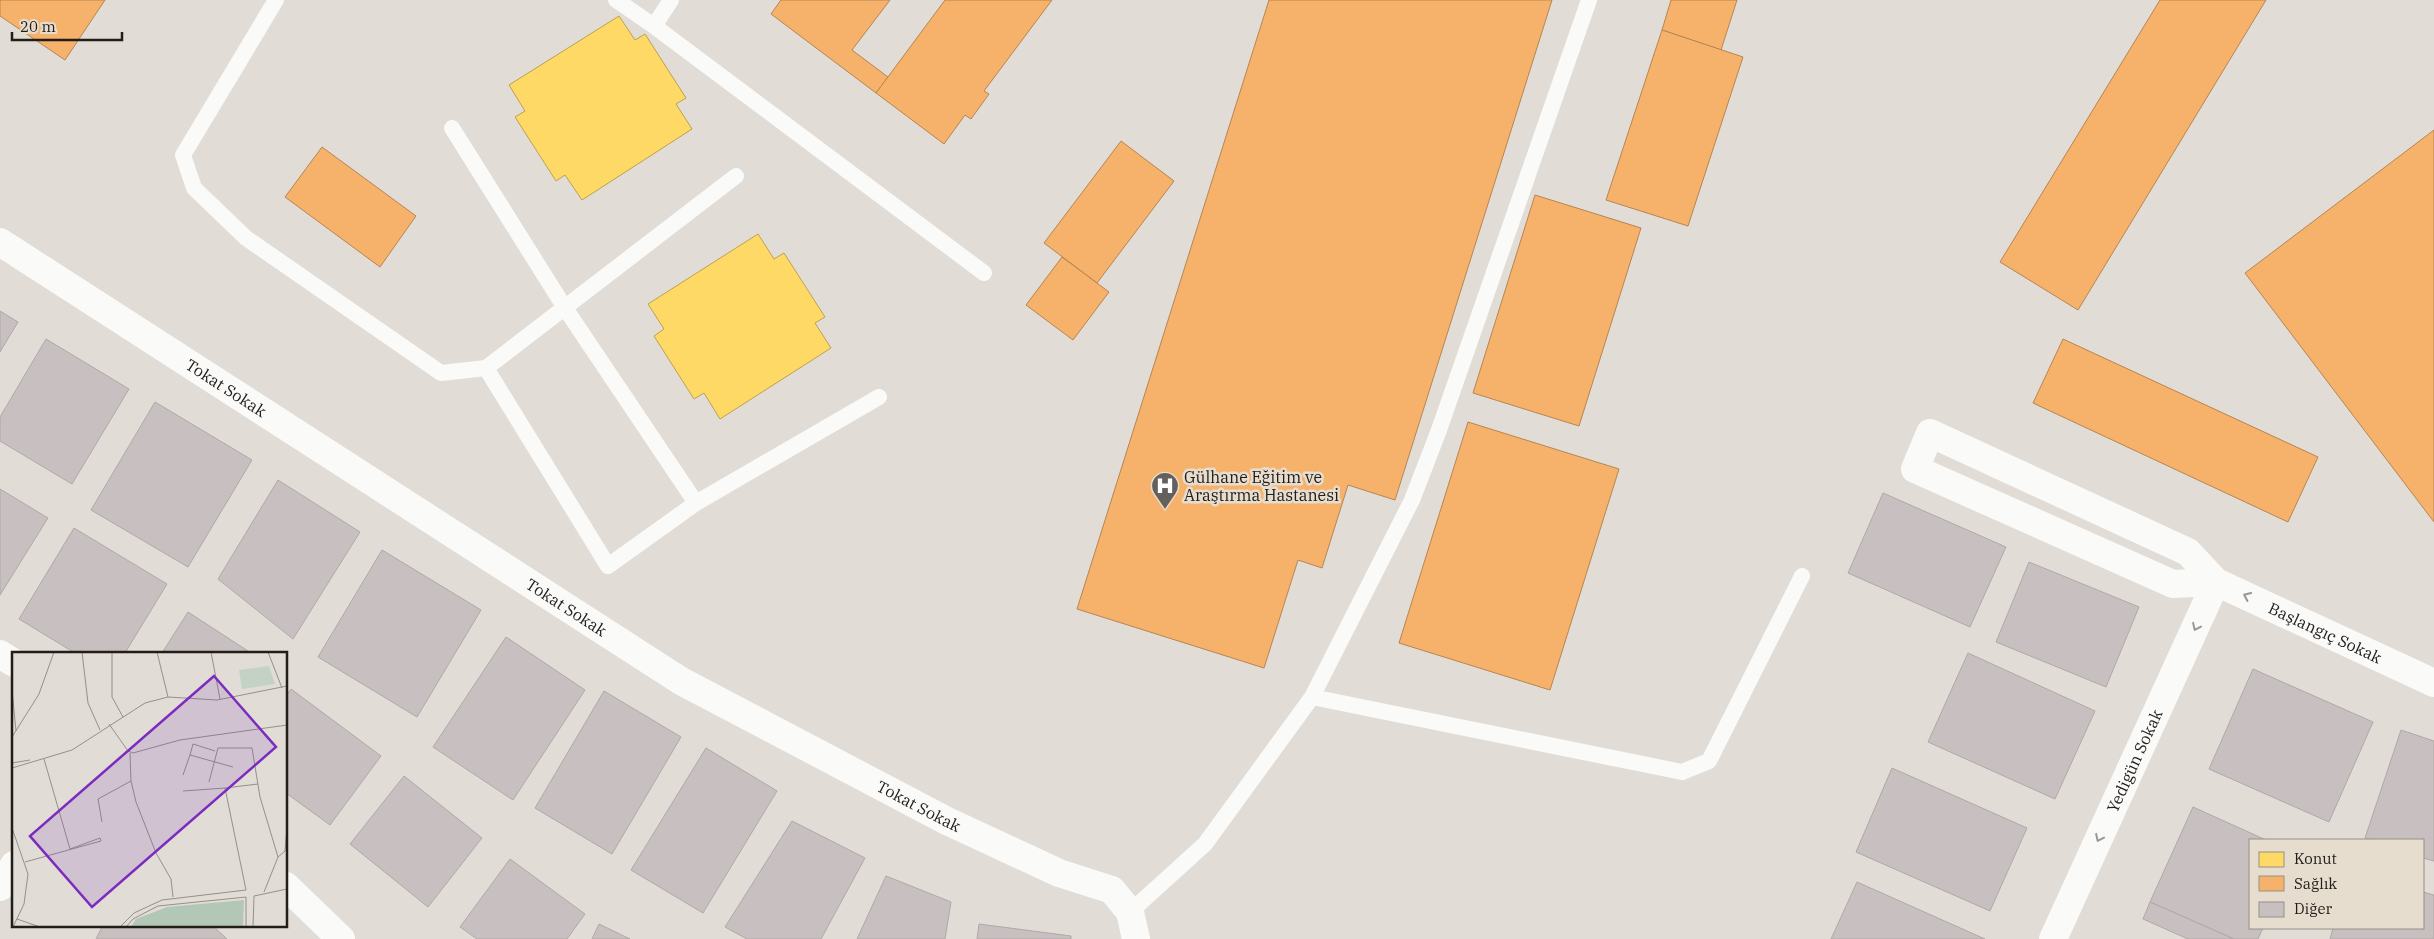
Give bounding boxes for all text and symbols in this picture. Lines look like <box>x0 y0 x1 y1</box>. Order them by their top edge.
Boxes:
scale bar <box>12 10 122 42</box>
text: 20 m <box>20 17 56 36</box>
street label: Tokat Sokak <box>182 354 271 421</box>
place label: Gülhane Eğitim ve Araştırma Hastanesi <box>1184 467 1339 505</box>
hospital icon: Gülhane Eğitim ve Araştırma Hastanesi <box>1150 471 1180 510</box>
street label: Tokat Sokak <box>522 574 611 641</box>
one-way arrow <box>2243 592 2252 603</box>
street label: Başlangıç Sokak <box>2265 598 2386 668</box>
one-way arrow <box>2191 622 2202 631</box>
inset map <box>12 652 288 926</box>
street label: Yedigün Sokak <box>2102 705 2167 815</box>
street label: Tokat Sokak <box>873 776 965 836</box>
one-way arrow <box>2095 833 2105 842</box>
legend <box>2249 839 2424 929</box>
text: Konut <box>2294 849 2337 868</box>
text: Sağlık <box>2294 874 2337 893</box>
text: Diğer <box>2294 899 2332 918</box>

